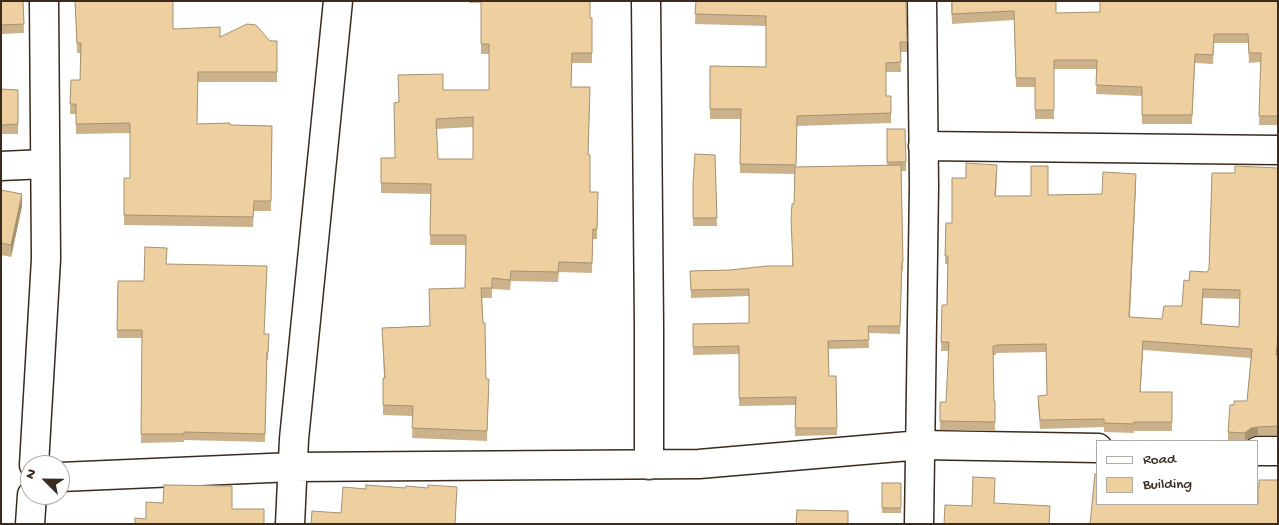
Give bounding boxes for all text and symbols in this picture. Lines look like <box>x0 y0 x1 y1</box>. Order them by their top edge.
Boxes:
legend <box>1096 440 1259 505</box>
text: Road <box>1143 451 1176 469</box>
north arrow <box>20 455 70 505</box>
text: N <box>22 467 41 482</box>
text: Building <box>1143 476 1192 494</box>

